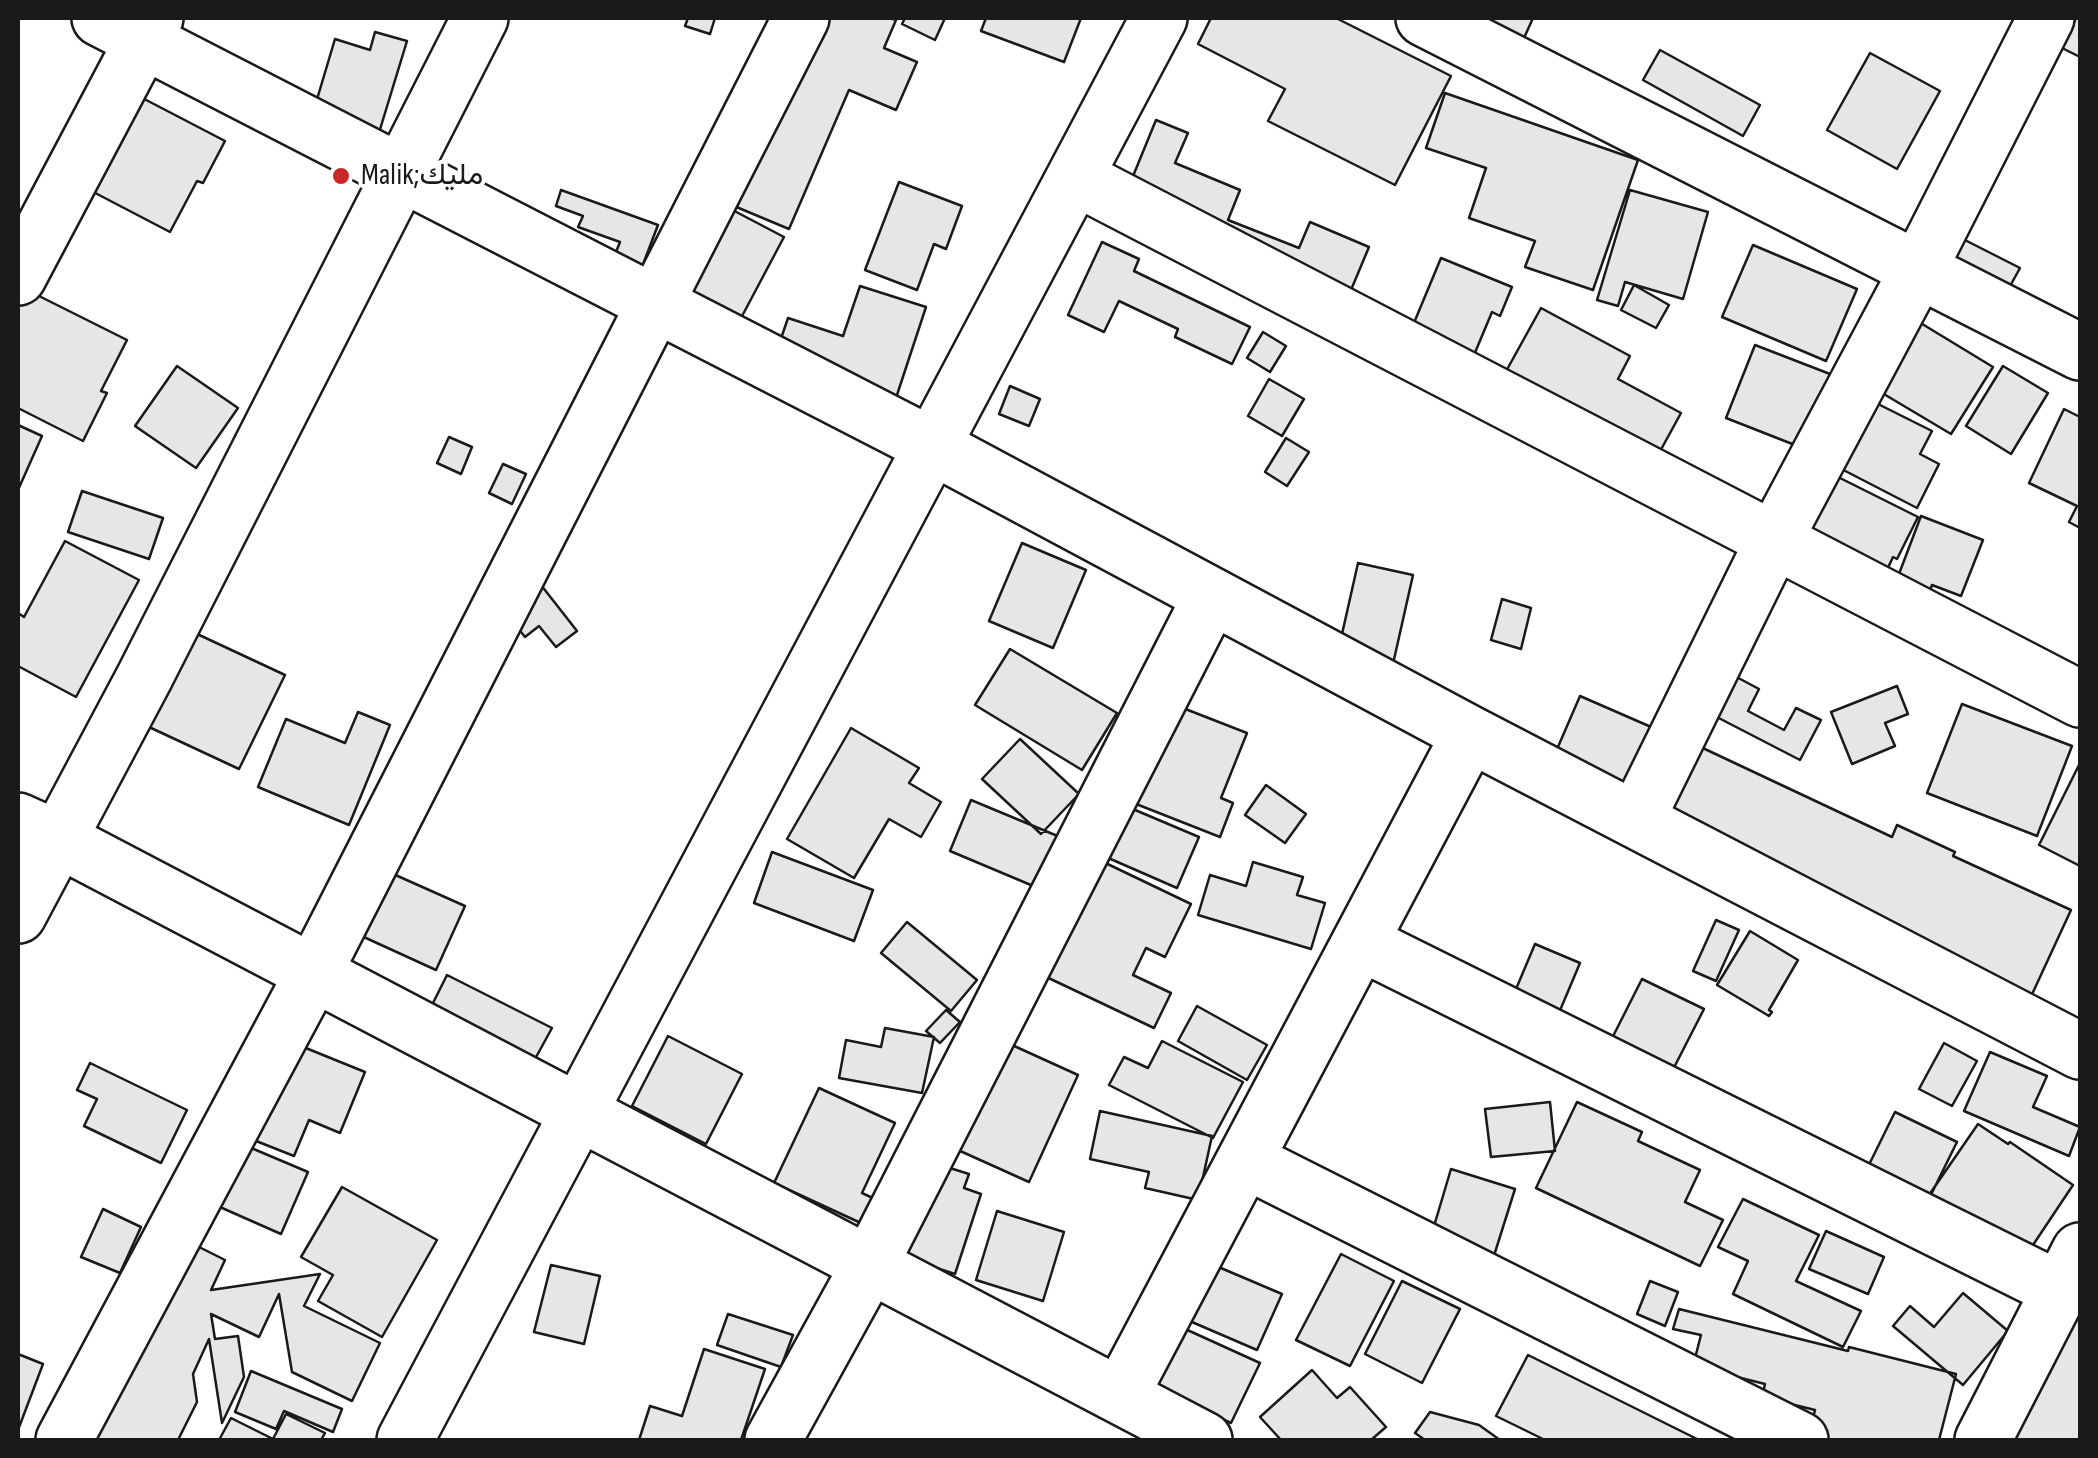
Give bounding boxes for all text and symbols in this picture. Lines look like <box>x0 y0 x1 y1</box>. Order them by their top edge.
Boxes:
place label: Malik;مليك <box>361 158 483 194</box>
marker: Malik;مليك <box>330 165 352 187</box>

